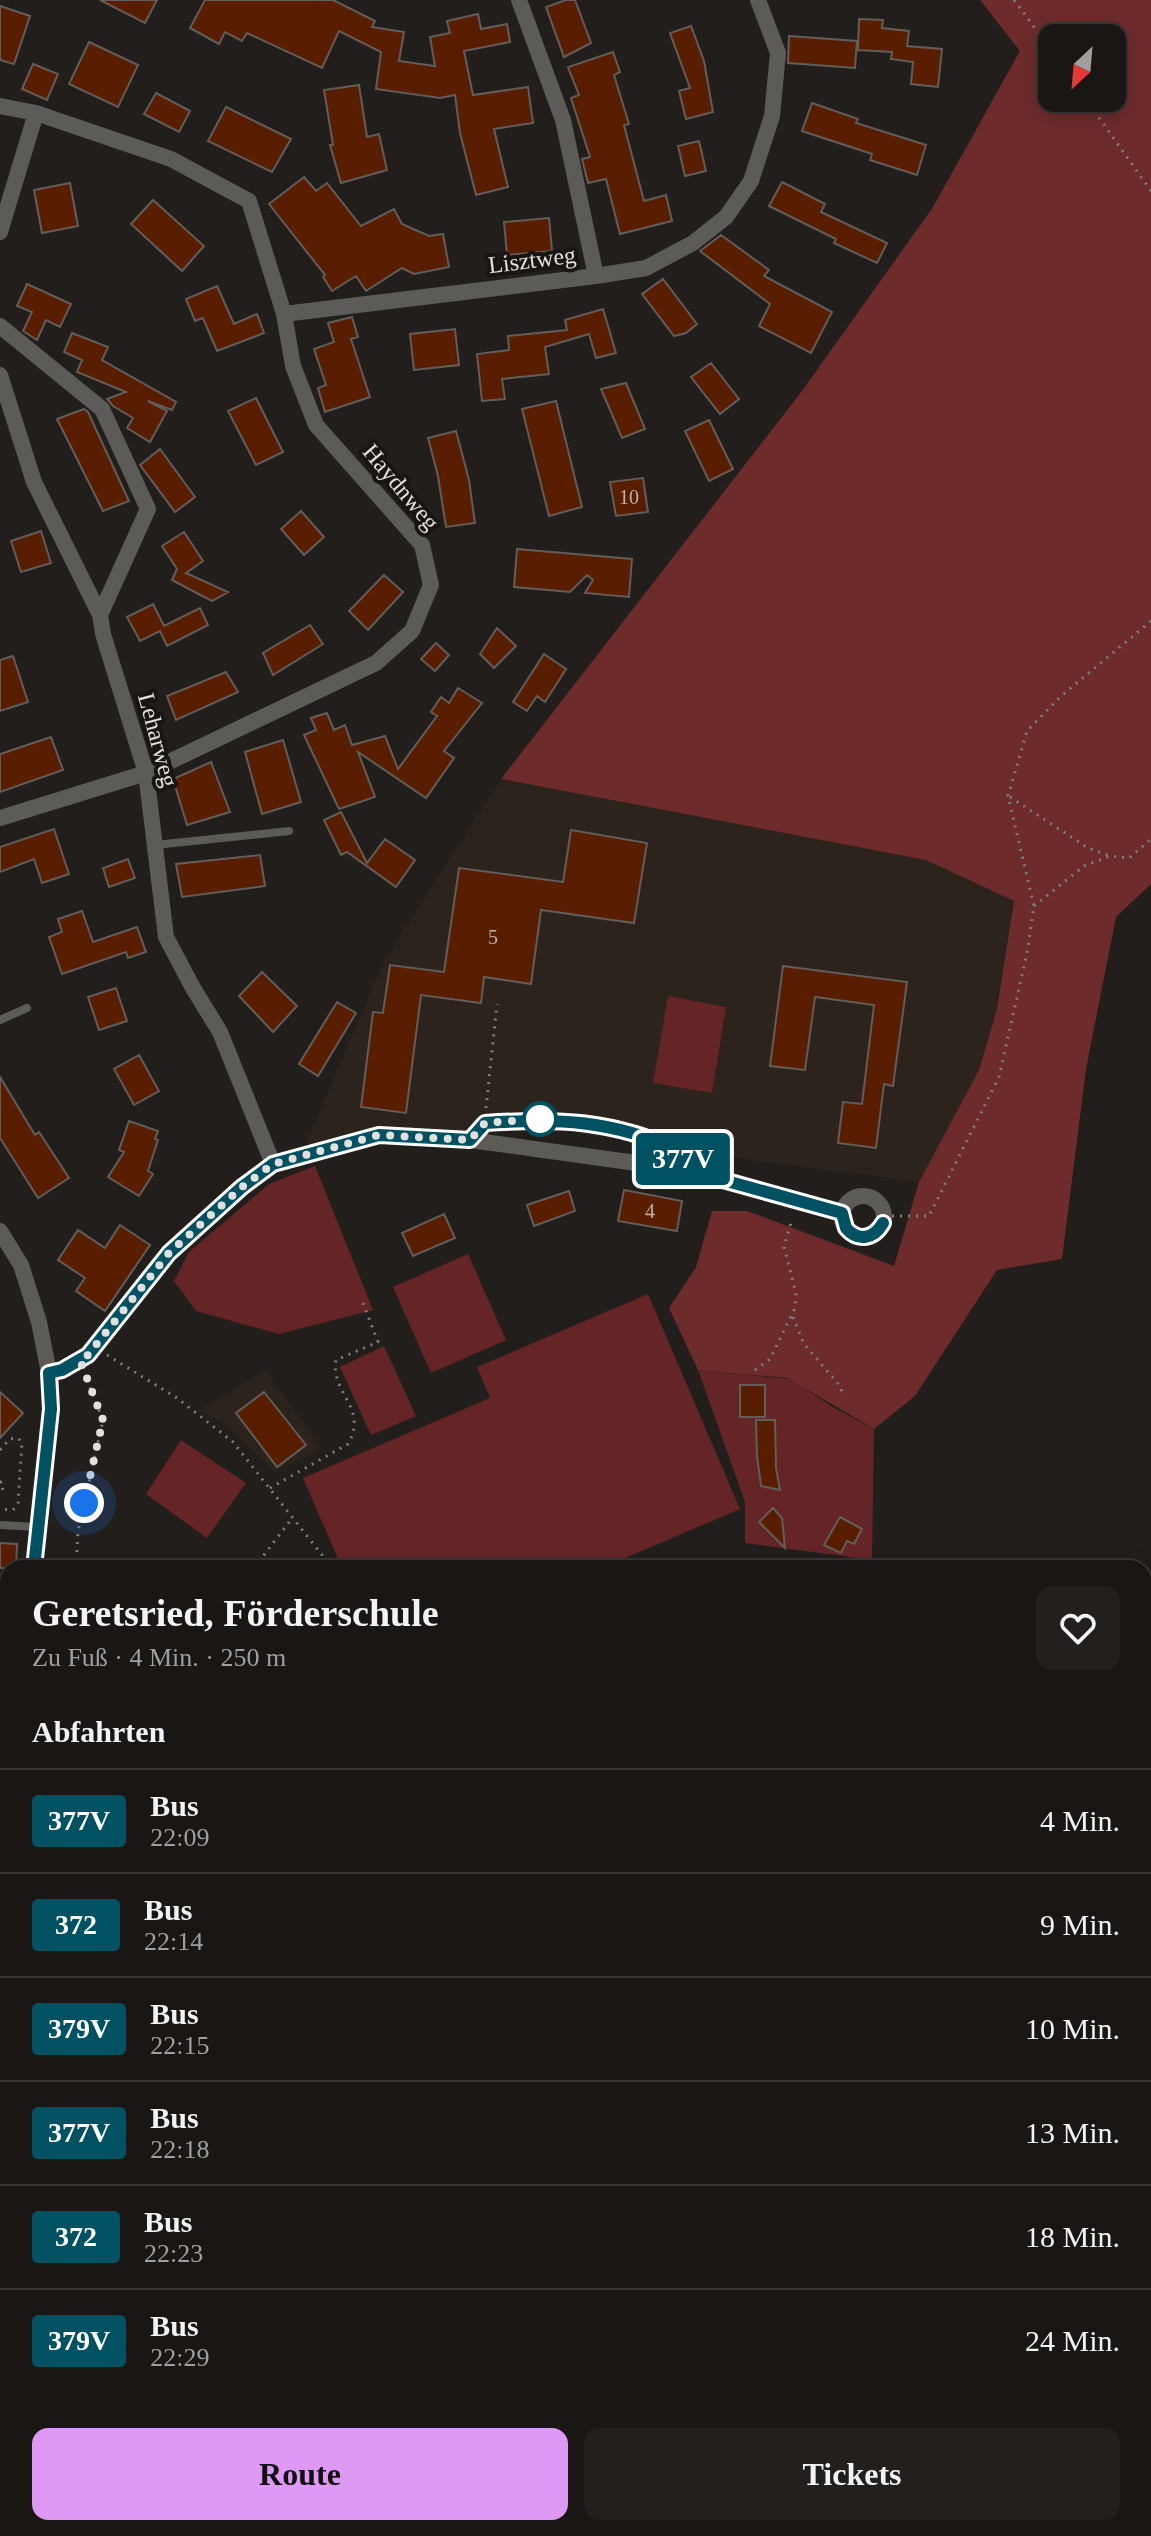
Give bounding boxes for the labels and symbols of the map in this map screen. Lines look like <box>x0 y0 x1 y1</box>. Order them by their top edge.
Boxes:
north arrow <box>1038 24 1126 112</box>
street label: Lisztweg <box>487 242 577 278</box>
street label: Haydnweg <box>358 439 444 535</box>
house number: 10 <box>619 486 639 508</box>
street label: Leharweg <box>133 690 183 790</box>
house number: 5 <box>488 926 498 948</box>
unlabelled marker <box>523 1102 557 1136</box>
line badge: 377V <box>627 1133 739 1185</box>
house number: 4 <box>645 1200 655 1222</box>
your location <box>64 1483 104 1523</box>

